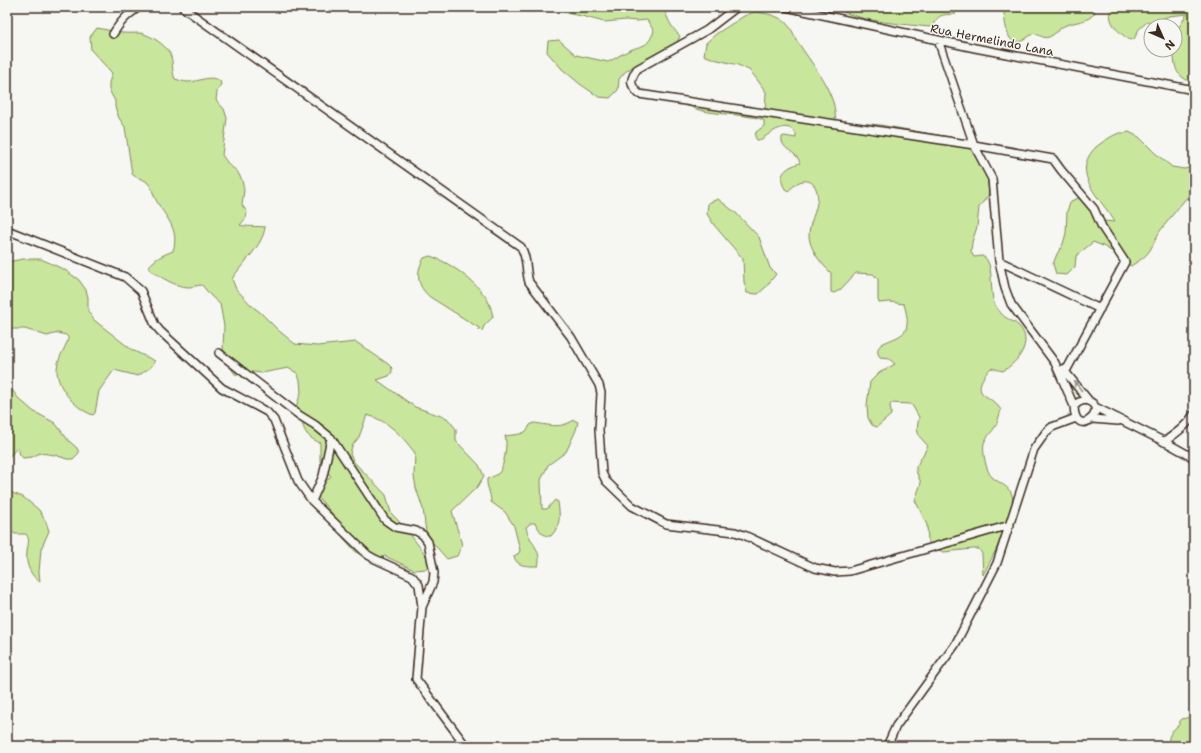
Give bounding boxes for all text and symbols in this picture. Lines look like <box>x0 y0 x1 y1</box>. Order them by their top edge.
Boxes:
north arrow <box>1143 18 1183 58</box>
street label: Rua Hermelindo Lana <box>929 20 1056 60</box>
text: N <box>1161 36 1178 53</box>
one-way arrow <box>1073 381 1082 392</box>

